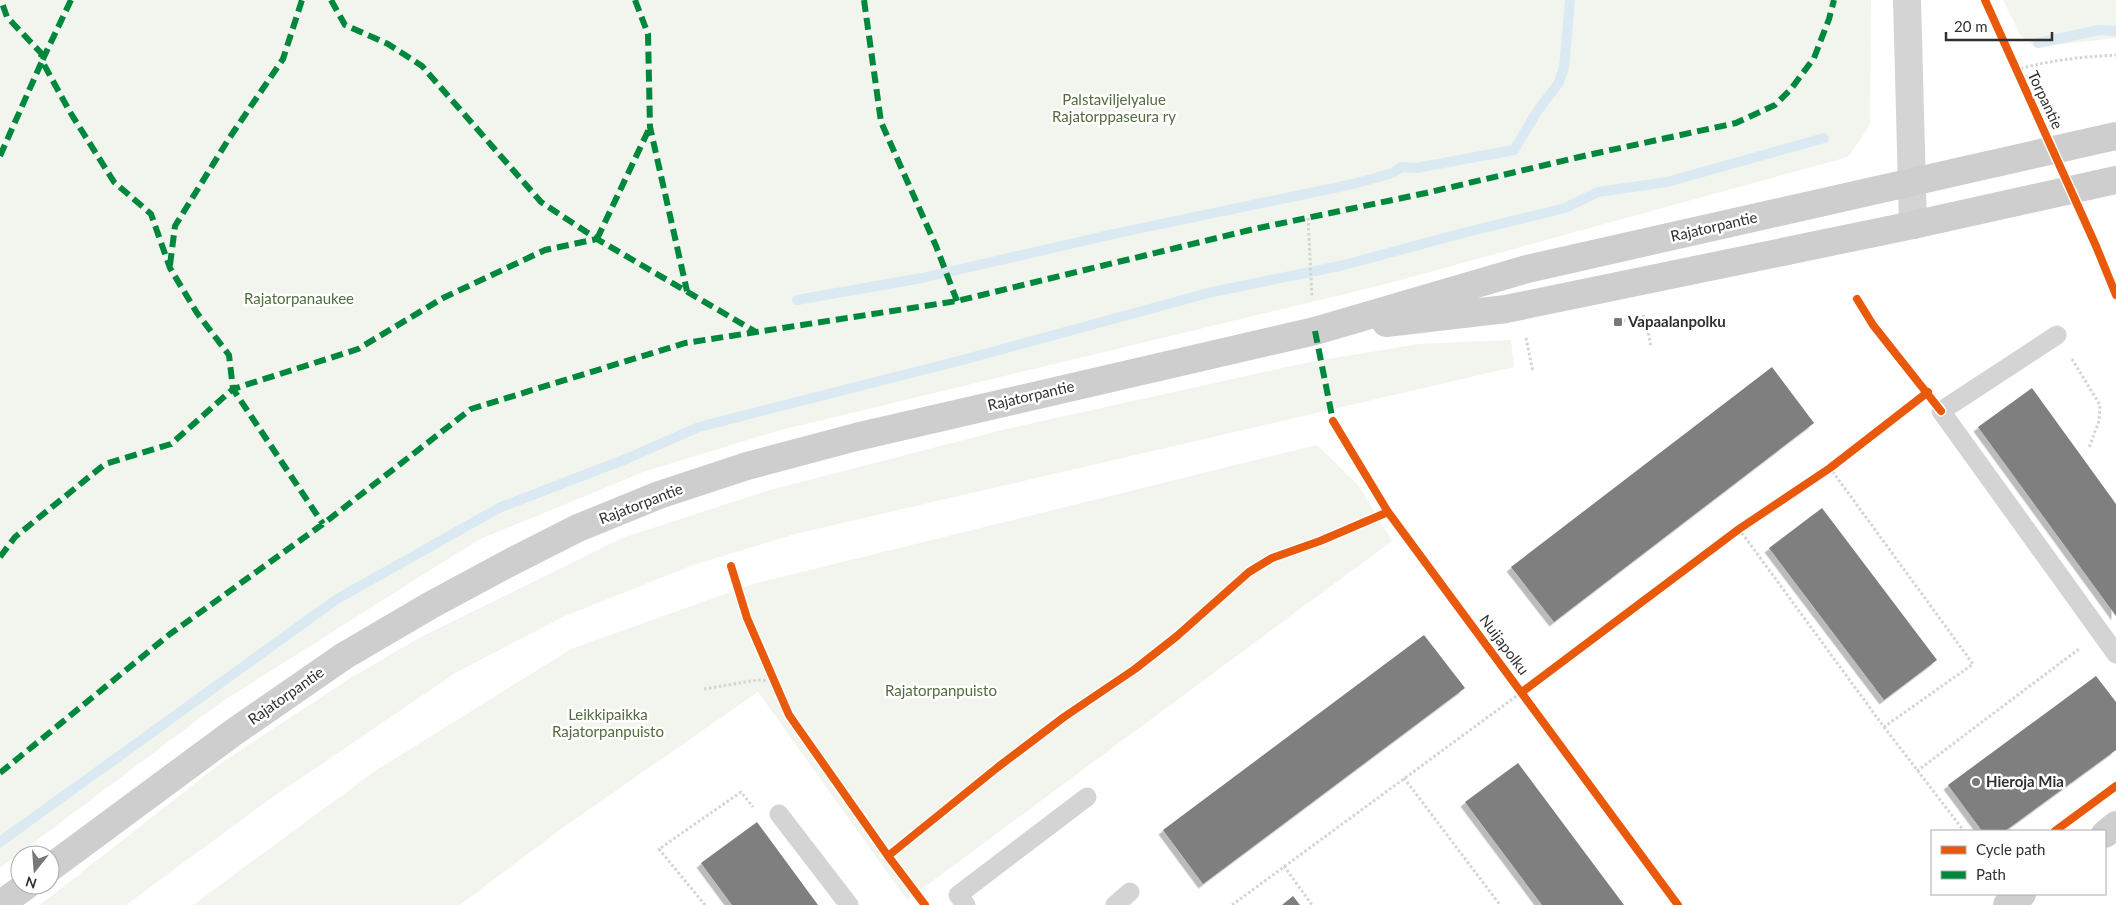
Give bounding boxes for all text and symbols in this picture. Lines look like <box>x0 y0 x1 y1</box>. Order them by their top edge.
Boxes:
scale bar <box>1946 10 2052 42</box>
text: 20 m <box>1954 17 1988 35</box>
street label: Torpantie <box>2025 68 2067 132</box>
park label: Palstaviljelyalue Rajatorppaseura ry <box>1052 90 1176 125</box>
street label: Rajatorpantie <box>1669 207 1759 245</box>
park label: Rajatorpanaukee <box>244 289 354 307</box>
place label: Vapaalanpolku <box>1627 312 1726 330</box>
marker: Vapaalanpolku <box>1612 316 1624 328</box>
street label: Rajatorpantie <box>986 376 1076 414</box>
street label: Rajatorpantie <box>596 479 685 527</box>
street label: Nuijapolku <box>1476 611 1533 678</box>
street label: Rajatorpantie <box>244 662 327 728</box>
park label: Rajatorpanpuisto <box>885 681 997 699</box>
park label: Leikkipaikka Rajatorpanpuisto <box>552 705 664 740</box>
place label: Hieroja Mia <box>1986 772 2064 790</box>
marker: Hieroja Mia <box>1970 776 1982 788</box>
legend <box>1931 830 2106 895</box>
text: Cycle path <box>1976 840 2045 858</box>
north arrow <box>10 845 60 895</box>
text: Path <box>1976 865 2006 883</box>
text: N <box>23 873 39 893</box>

